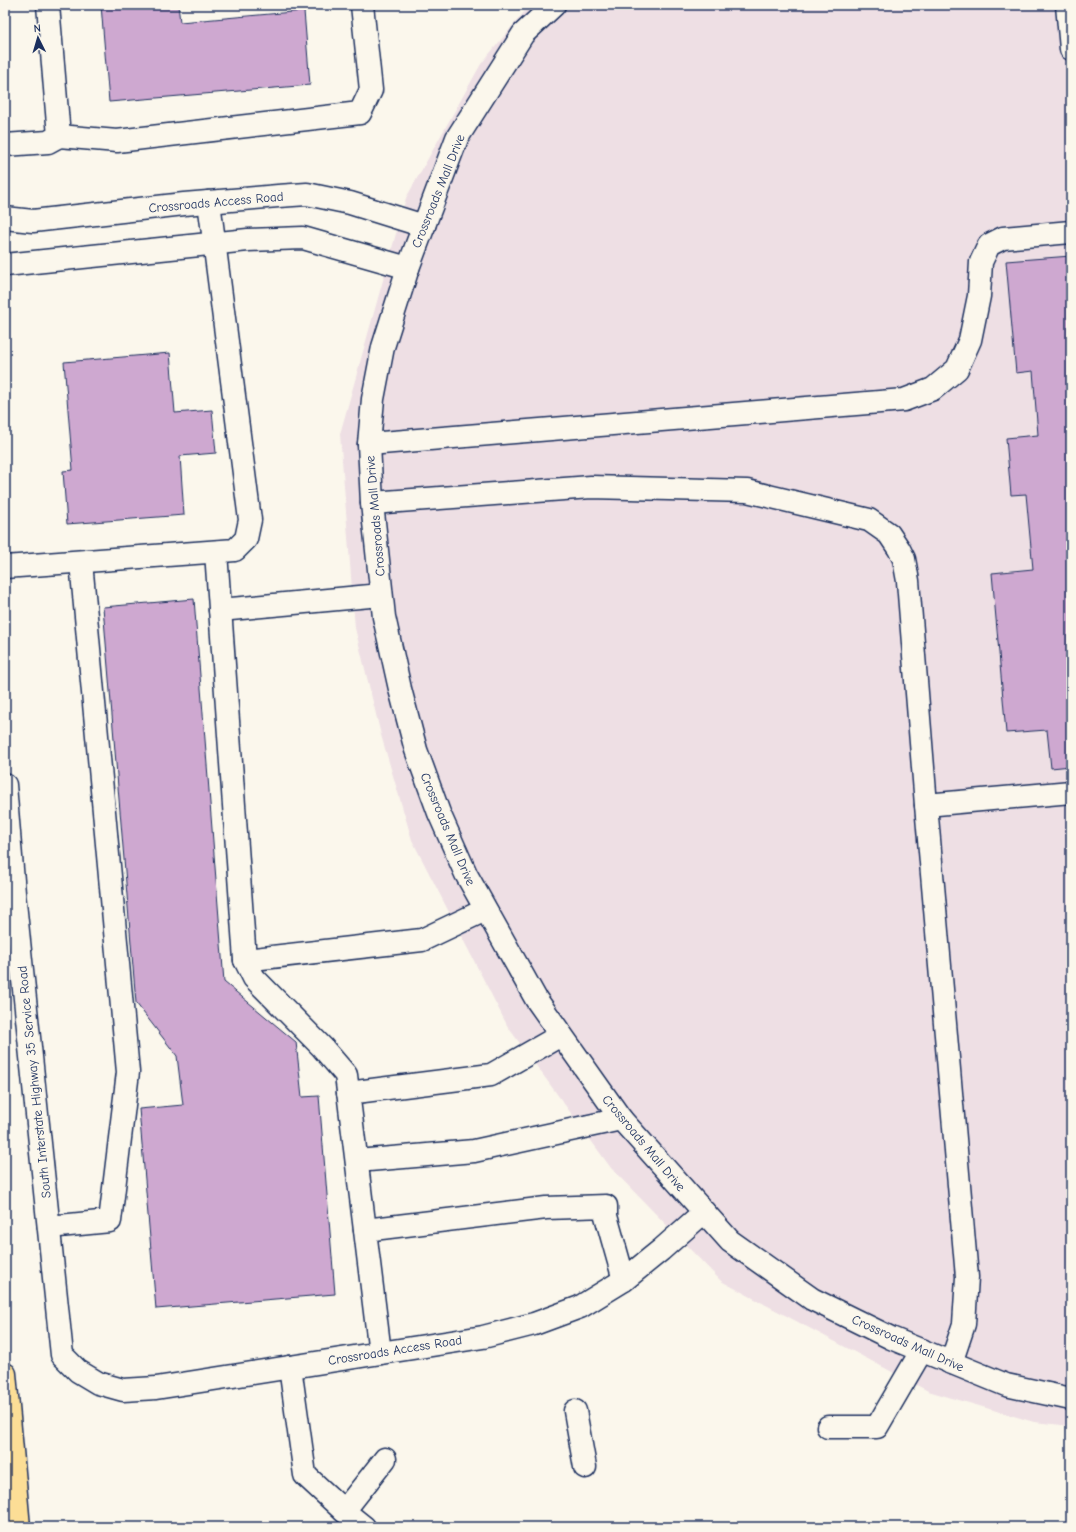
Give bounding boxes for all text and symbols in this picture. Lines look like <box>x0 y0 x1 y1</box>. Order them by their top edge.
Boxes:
north arrow <box>18 18 58 58</box>
text: N <box>33 22 41 35</box>
street label: Crossroads Mall Drive <box>408 132 468 250</box>
street label: Crossroads Access Road <box>148 189 284 215</box>
street label: Crossroads Mall Drive <box>362 454 388 577</box>
street label: Crossroads Mall Drive <box>417 770 479 888</box>
street label: South Interstate Highway 35 Service Road <box>14 965 54 1199</box>
street label: Crossroads Mall Drive <box>599 1092 689 1195</box>
street label: Crossroads Mall Drive <box>850 1311 967 1375</box>
street label: Crossroads Access Road <box>327 1332 463 1368</box>

